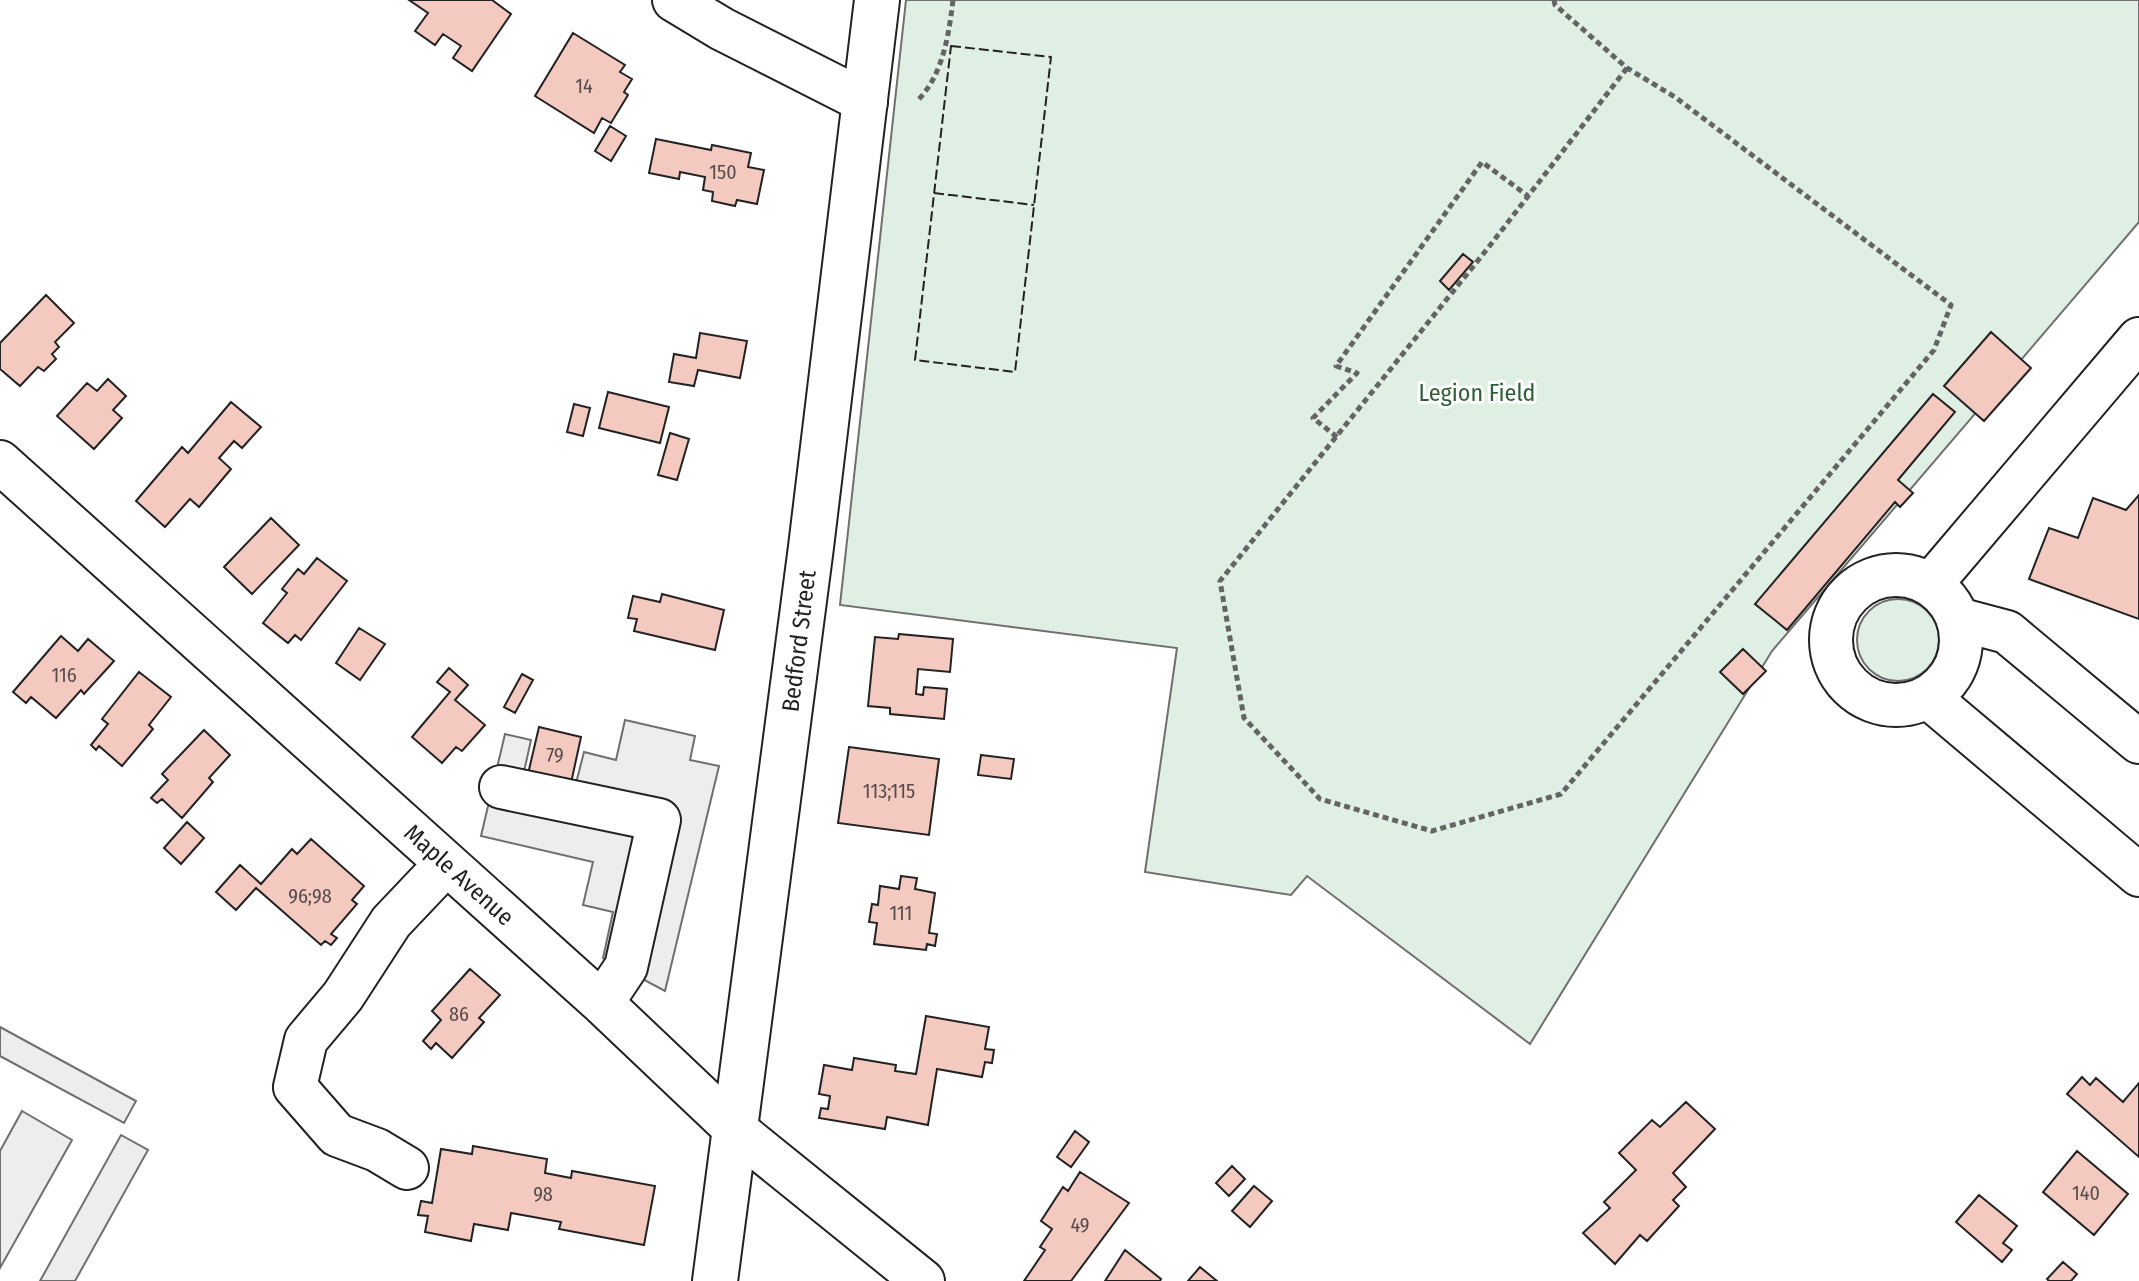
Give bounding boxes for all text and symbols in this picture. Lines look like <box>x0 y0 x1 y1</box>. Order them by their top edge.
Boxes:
house number: 14 <box>575 74 593 98</box>
house number: 150 <box>709 160 737 184</box>
park label: Legion Field <box>1419 379 1535 407</box>
street label: Bedford Street <box>776 568 822 714</box>
house number: 116 <box>51 663 77 687</box>
house number: 79 <box>546 743 564 767</box>
house number: 113;115 <box>863 779 915 803</box>
street label: Maple Avenue <box>399 819 519 931</box>
house number: 96;98 <box>288 884 332 908</box>
house number: 111 <box>890 901 912 925</box>
house number: 86 <box>449 1002 469 1026</box>
house number: 140 <box>2072 1181 2100 1205</box>
house number: 98 <box>533 1182 553 1206</box>
house number: 49 <box>1070 1213 1090 1237</box>

